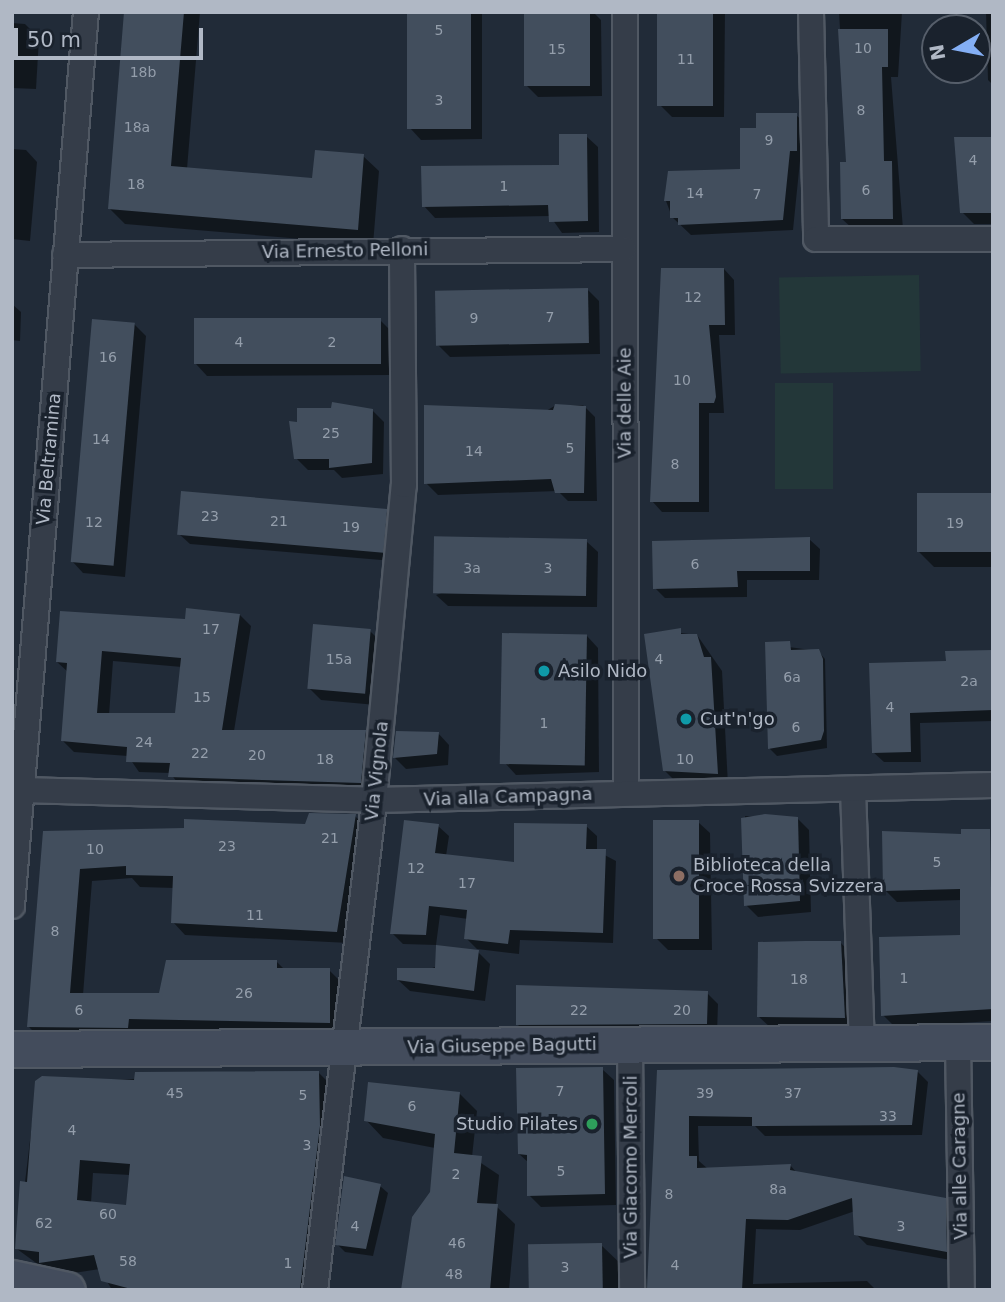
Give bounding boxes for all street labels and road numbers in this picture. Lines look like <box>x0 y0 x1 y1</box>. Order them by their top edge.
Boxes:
street label: Via Ernesto Pelloni <box>262 239 428 263</box>
street label: Via delle Aie <box>614 347 636 459</box>
street label: Via Beltramina <box>32 392 66 526</box>
street label: Via Vignola <box>361 720 393 822</box>
street label: Via alla Campagna <box>423 783 593 811</box>
street label: Via Giuseppe Bagutti <box>407 1034 597 1058</box>
street label: Via Giacomo Mercoli <box>620 1075 642 1259</box>
street label: Via alle Caragne <box>948 1092 972 1240</box>

